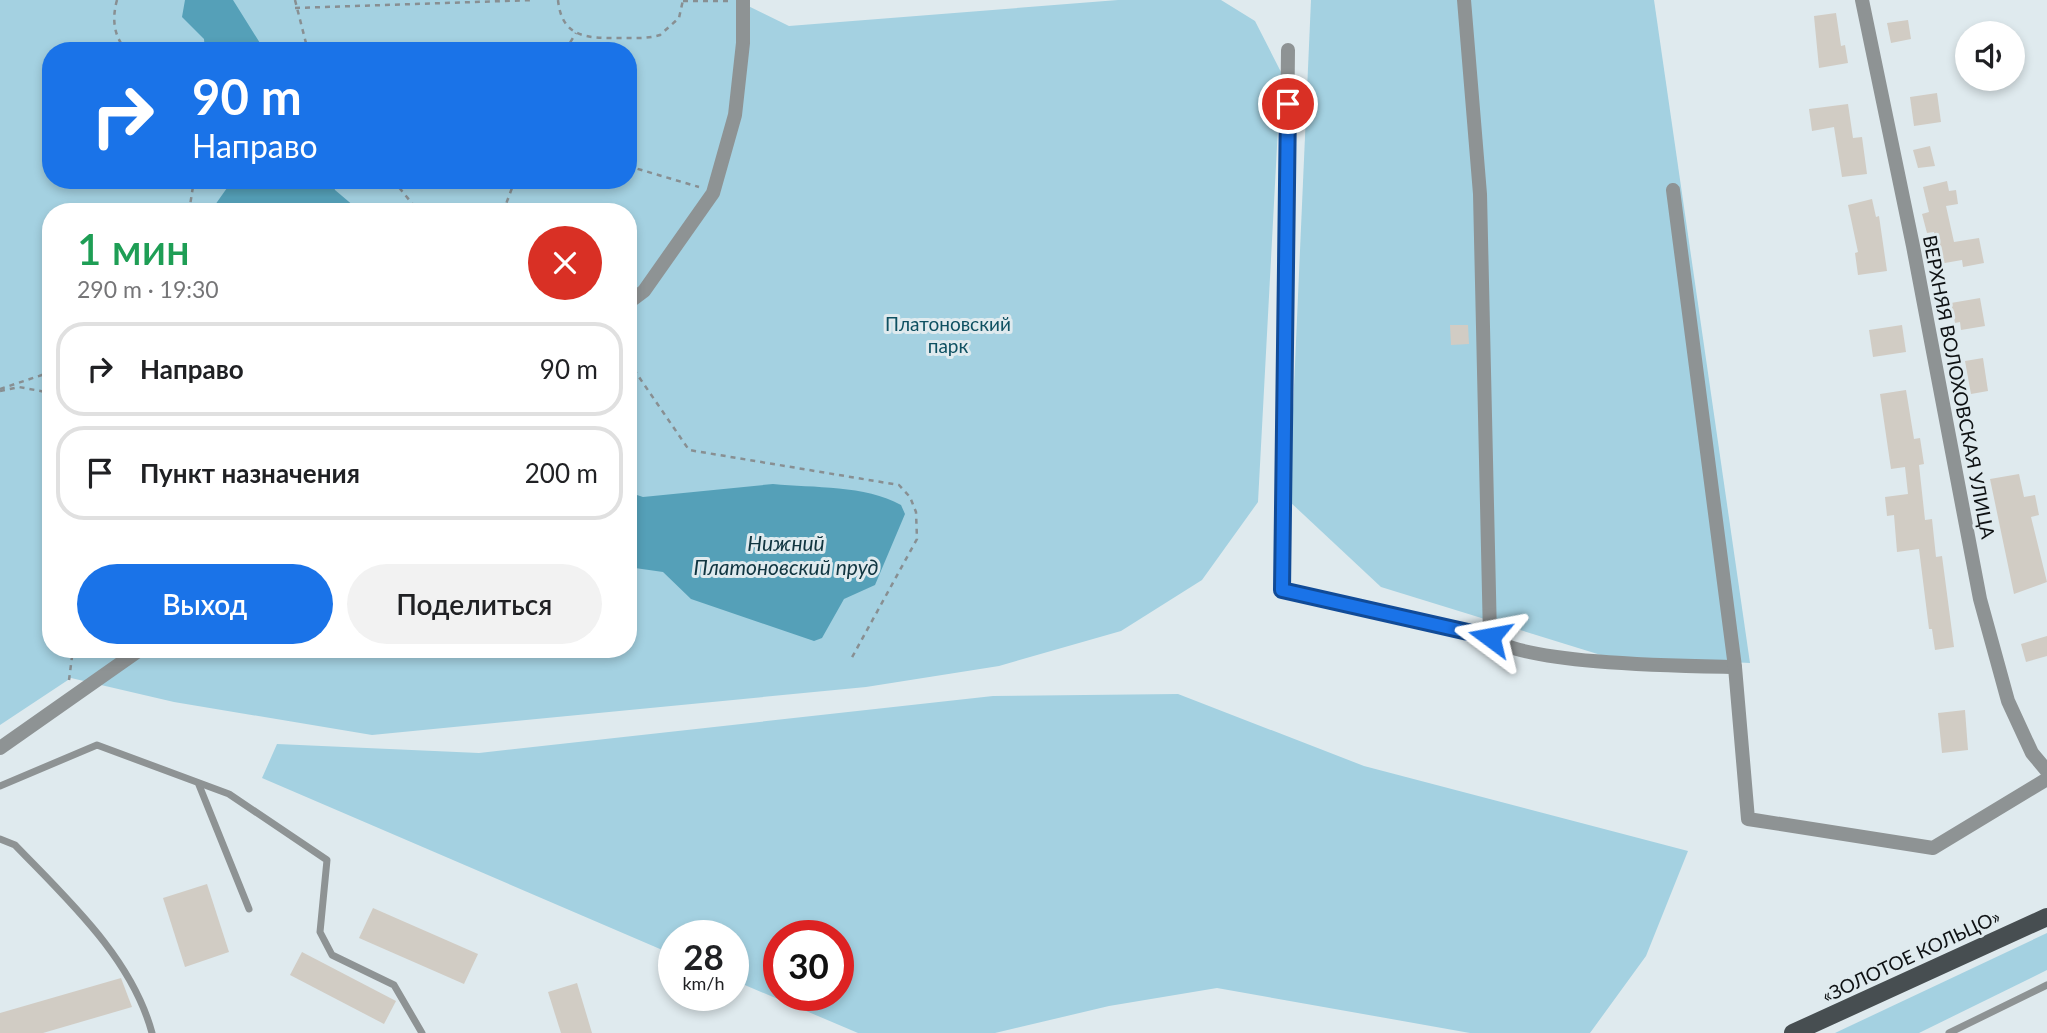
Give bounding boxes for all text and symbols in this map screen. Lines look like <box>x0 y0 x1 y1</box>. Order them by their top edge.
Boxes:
map controls <box>1955 21 2025 91</box>
button: sound <box>1955 21 2025 91</box>
text: 90 m <box>192 67 302 125</box>
icon: right <box>77 70 168 161</box>
pin <box>1258 74 1318 134</box>
icon: arrive <box>1269 85 1307 123</box>
text: Направо <box>192 126 318 165</box>
text: 1 мин <box>77 224 190 274</box>
button: close <box>528 226 602 300</box>
street label: ВЕРХНЯЯ ВОЛОХОВСКАЯ УЛИЦА <box>1919 233 2000 541</box>
text: 290 m · 19:30 <box>77 275 219 303</box>
park label: Платоновский парк <box>885 312 1011 357</box>
icon: right <box>81 350 119 388</box>
text: Направо <box>140 353 244 385</box>
text: 90 m <box>540 353 598 385</box>
icon: arrive <box>81 454 119 492</box>
text: Пункт назначения <box>140 457 360 489</box>
text: 200 m <box>525 457 598 489</box>
water label: Нижний Платоновский пруд <box>693 530 879 579</box>
button: Выход <box>77 564 333 644</box>
button: Поделиться <box>347 564 602 644</box>
position arrow <box>1453 600 1527 674</box>
street label: «ЗОЛОТОЕ КОЛЬЦО» <box>1818 904 2004 1007</box>
speed limit sign: 30 <box>763 920 854 1011</box>
text: 28 <box>683 935 724 977</box>
text: km/h <box>682 972 725 994</box>

